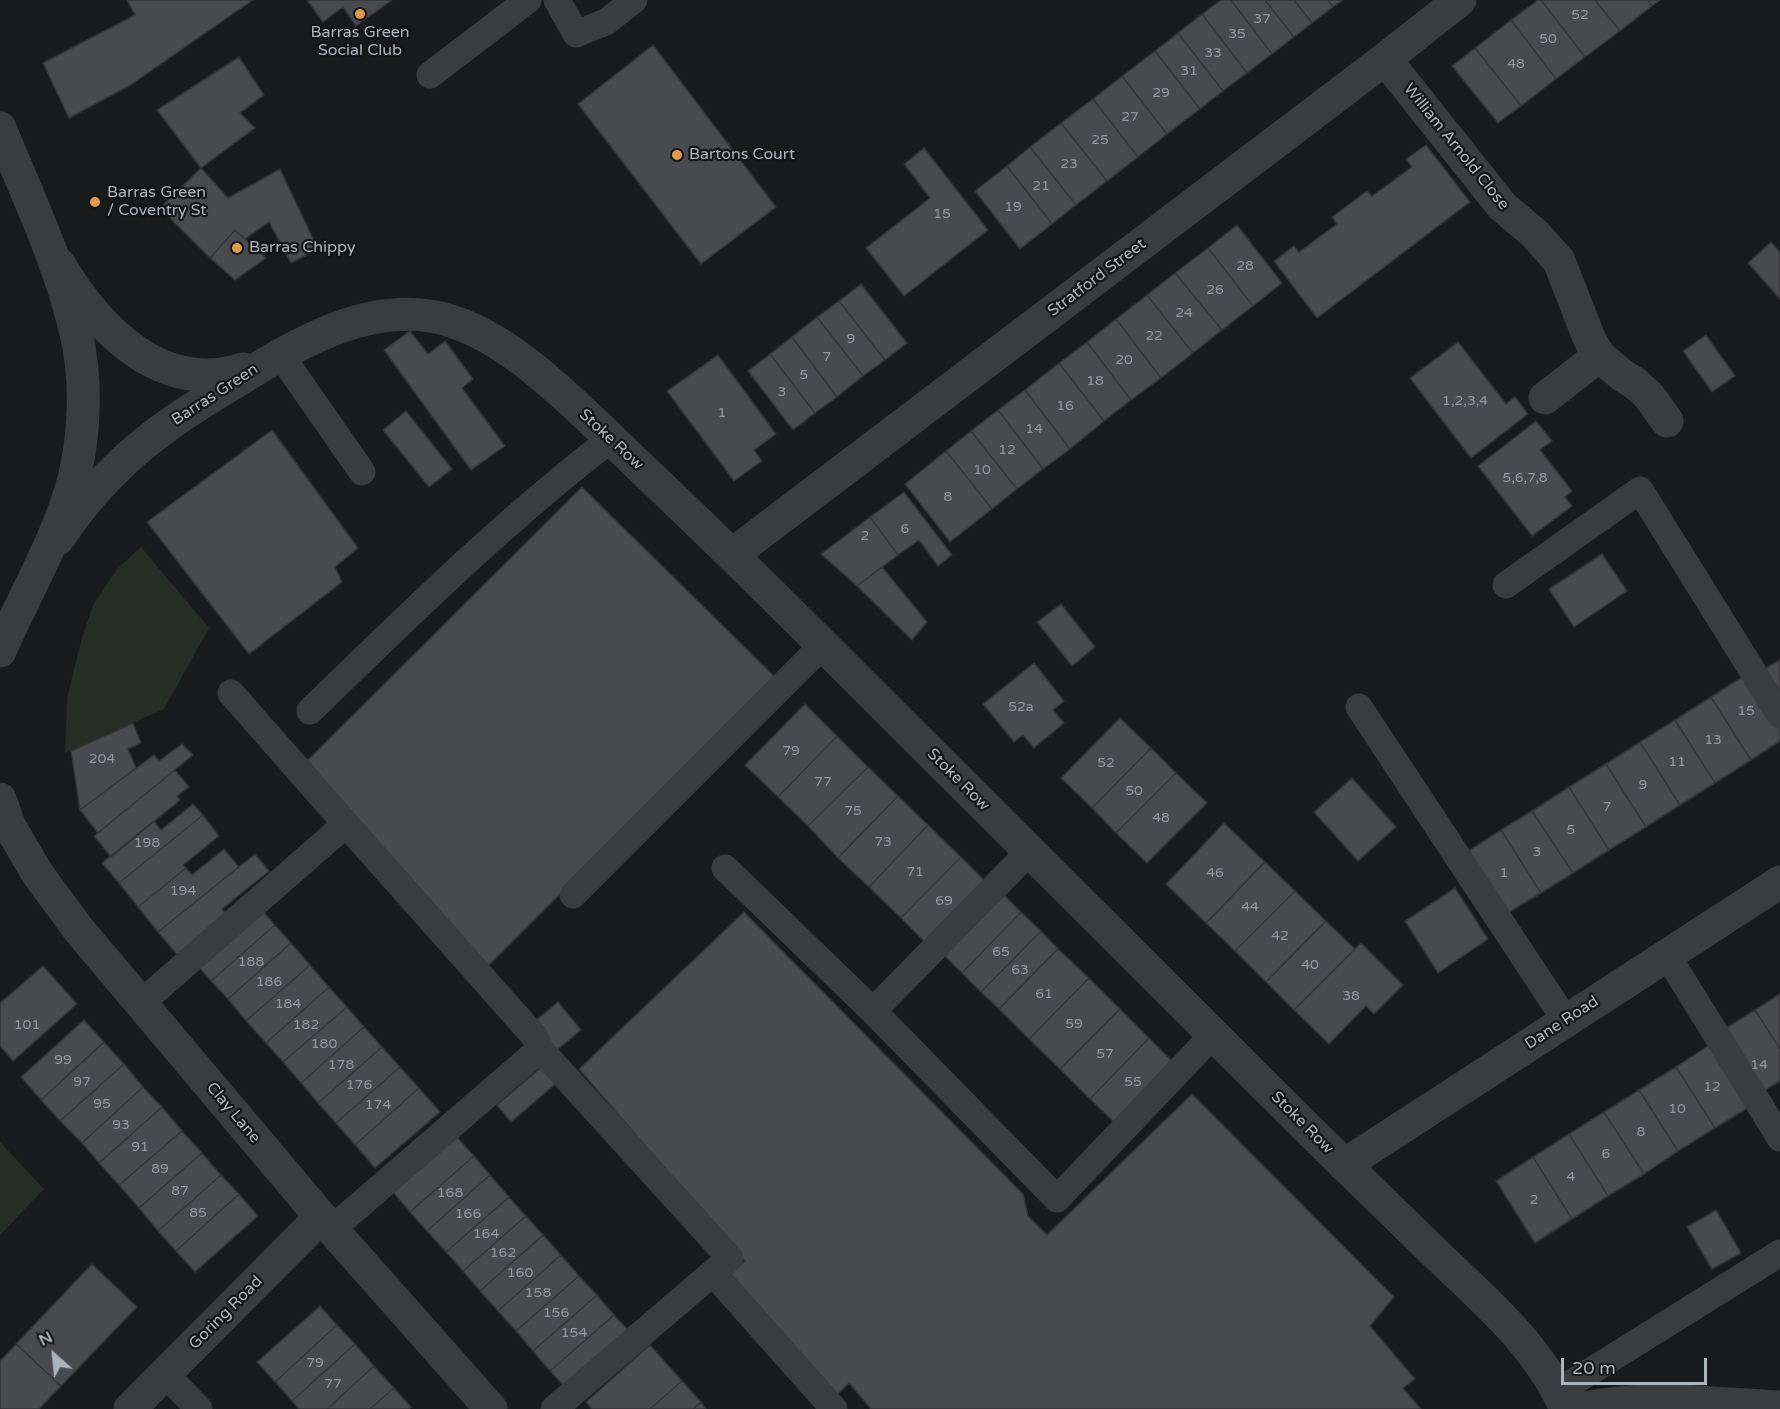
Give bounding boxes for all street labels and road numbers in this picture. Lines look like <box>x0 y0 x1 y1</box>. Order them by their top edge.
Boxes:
street label: William Arnold Close <box>1399 80 1513 214</box>
street label: Stratford Street <box>1044 235 1150 321</box>
street label: Barras Green <box>168 360 262 430</box>
street label: Stoke Row <box>575 405 647 475</box>
street label: Stoke Row <box>923 745 993 815</box>
street label: Dane Road <box>1522 992 1602 1054</box>
street label: Clay Lane <box>202 1079 264 1147</box>
street label: Stoke Row <box>1267 1088 1337 1158</box>
street label: Goring Road <box>185 1272 267 1354</box>

